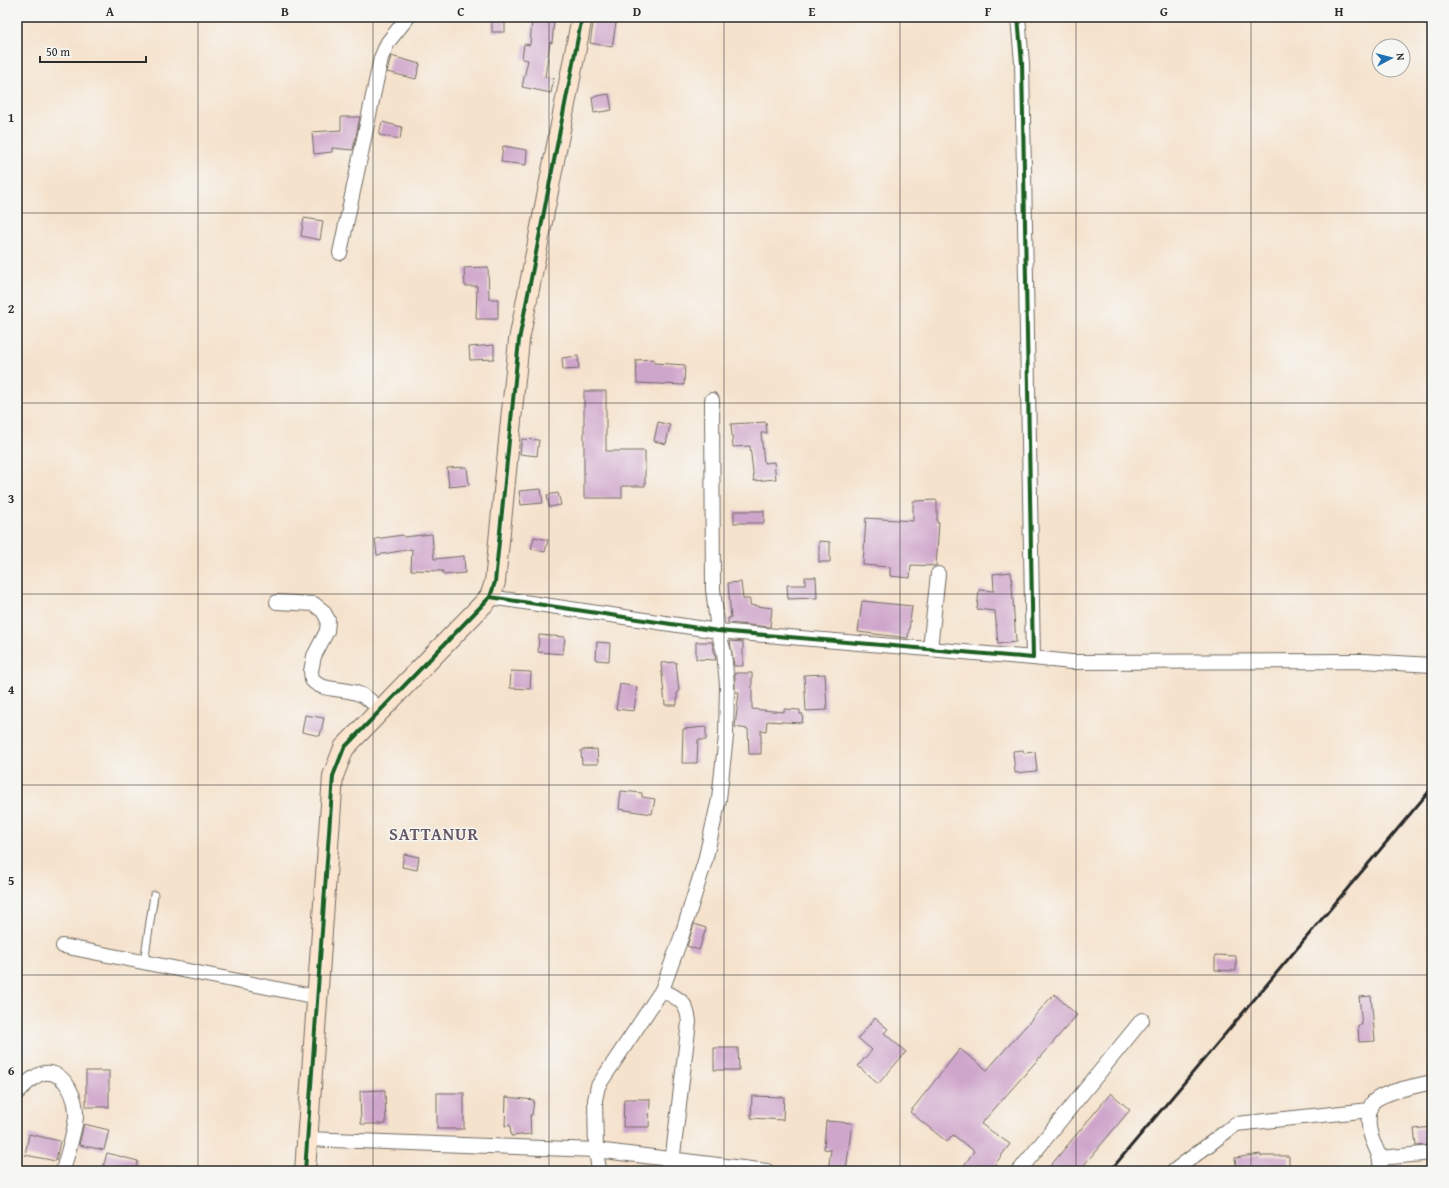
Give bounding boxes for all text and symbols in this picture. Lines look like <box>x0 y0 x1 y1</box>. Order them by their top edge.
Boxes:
text: A <box>106 2 115 21</box>
text: B <box>281 2 289 21</box>
text: C <box>457 2 465 21</box>
text: D <box>633 2 641 21</box>
text: E <box>809 2 816 21</box>
text: F <box>985 2 992 21</box>
text: G <box>1160 2 1168 21</box>
text: H <box>1334 2 1344 21</box>
scale bar <box>40 38 146 64</box>
north arrow <box>1371 38 1411 78</box>
text: 50 m <box>46 43 70 60</box>
text: N <box>1393 52 1409 62</box>
text: 1 <box>8 108 14 127</box>
text: 2 <box>8 299 15 318</box>
text: 3 <box>8 489 14 508</box>
text: 4 <box>8 680 15 699</box>
district label: SATTANUR <box>389 821 479 846</box>
text: 5 <box>8 871 15 890</box>
text: 6 <box>8 1061 15 1080</box>

